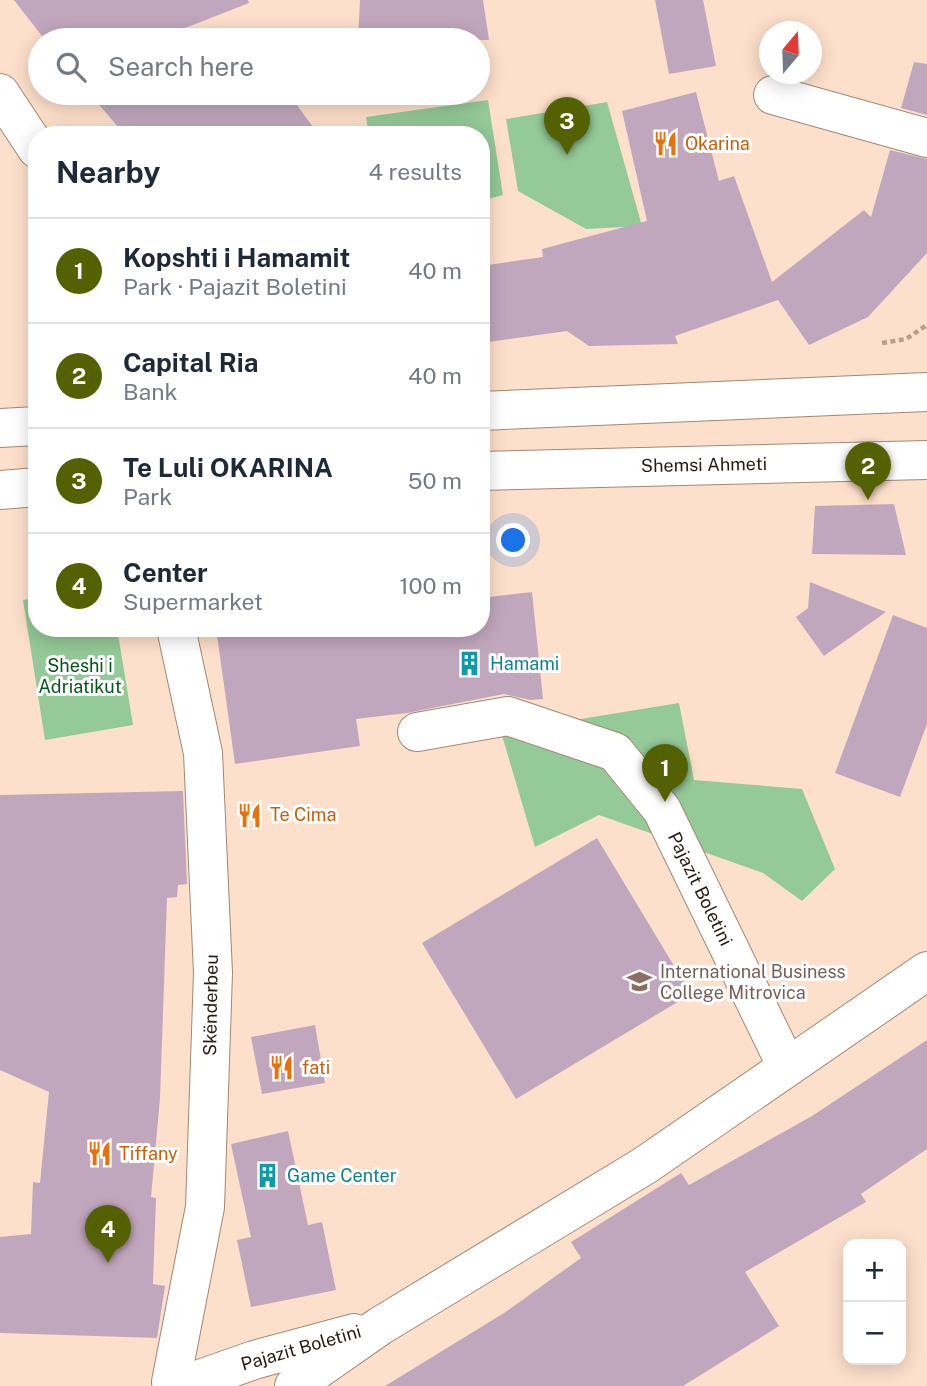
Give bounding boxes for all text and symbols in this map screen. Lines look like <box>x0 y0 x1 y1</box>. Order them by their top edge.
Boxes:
north arrow <box>759 21 822 84</box>
search box <box>28 28 490 105</box>
icon: search <box>52 48 90 86</box>
text: Search here <box>108 51 254 82</box>
pin: 3 <box>544 97 590 155</box>
restaurant icon: Okarina <box>651 130 679 158</box>
place label: Okarina <box>685 133 750 154</box>
text: Nearby <box>56 154 160 190</box>
text: 4 results <box>368 158 462 185</box>
text: Kopshti i Hamamit <box>123 242 350 273</box>
text: 1 <box>74 257 84 284</box>
text: 40 m <box>408 257 462 284</box>
text: Park · Pajazit Boletini <box>123 273 347 300</box>
text: Capital Ria <box>123 347 258 378</box>
text: 2 <box>72 362 86 389</box>
text: 40 m <box>408 362 462 389</box>
text: Bank <box>123 378 177 405</box>
pin: 2 <box>845 442 891 500</box>
text: Te Luli OKARINA <box>123 452 333 483</box>
street label: Shemsi Ahmeti <box>641 453 767 476</box>
text: 3 <box>71 467 87 494</box>
text: 50 m <box>408 467 462 494</box>
text: Park <box>123 483 172 510</box>
your location <box>496 523 530 557</box>
text: Center <box>123 557 208 588</box>
text: 4 <box>71 572 87 599</box>
text: 100 m <box>399 572 462 599</box>
text: Supermarket <box>123 588 263 615</box>
building icon: Hamami <box>456 650 484 678</box>
place label: Hamami <box>490 653 559 674</box>
park label: Sheshi i Adriatikut <box>38 655 122 697</box>
pin: 1 <box>642 744 688 802</box>
restaurant icon: Te Cima <box>236 801 264 829</box>
place label: Te Cima <box>270 804 336 825</box>
street label: Pajazit Boletini <box>664 829 737 949</box>
street label: Skënderbeu <box>199 954 222 1056</box>
place label: International Business College Mitrovica <box>660 961 846 1003</box>
school or university icon: International Business College Mitrovica <box>626 968 654 996</box>
restaurant icon: fati <box>268 1054 296 1082</box>
place label: fati <box>302 1057 330 1078</box>
restaurant icon: Tiffany <box>85 1140 113 1168</box>
place label: Tiffany <box>119 1143 178 1164</box>
building icon: Game Center <box>253 1162 281 1190</box>
place label: Game Center <box>287 1165 397 1186</box>
pin: 4 <box>85 1205 131 1263</box>
map controls <box>843 1239 906 1365</box>
button: + <box>843 1239 906 1302</box>
button: − <box>843 1302 906 1365</box>
street label: Pajazit Boletini <box>238 1320 363 1375</box>

